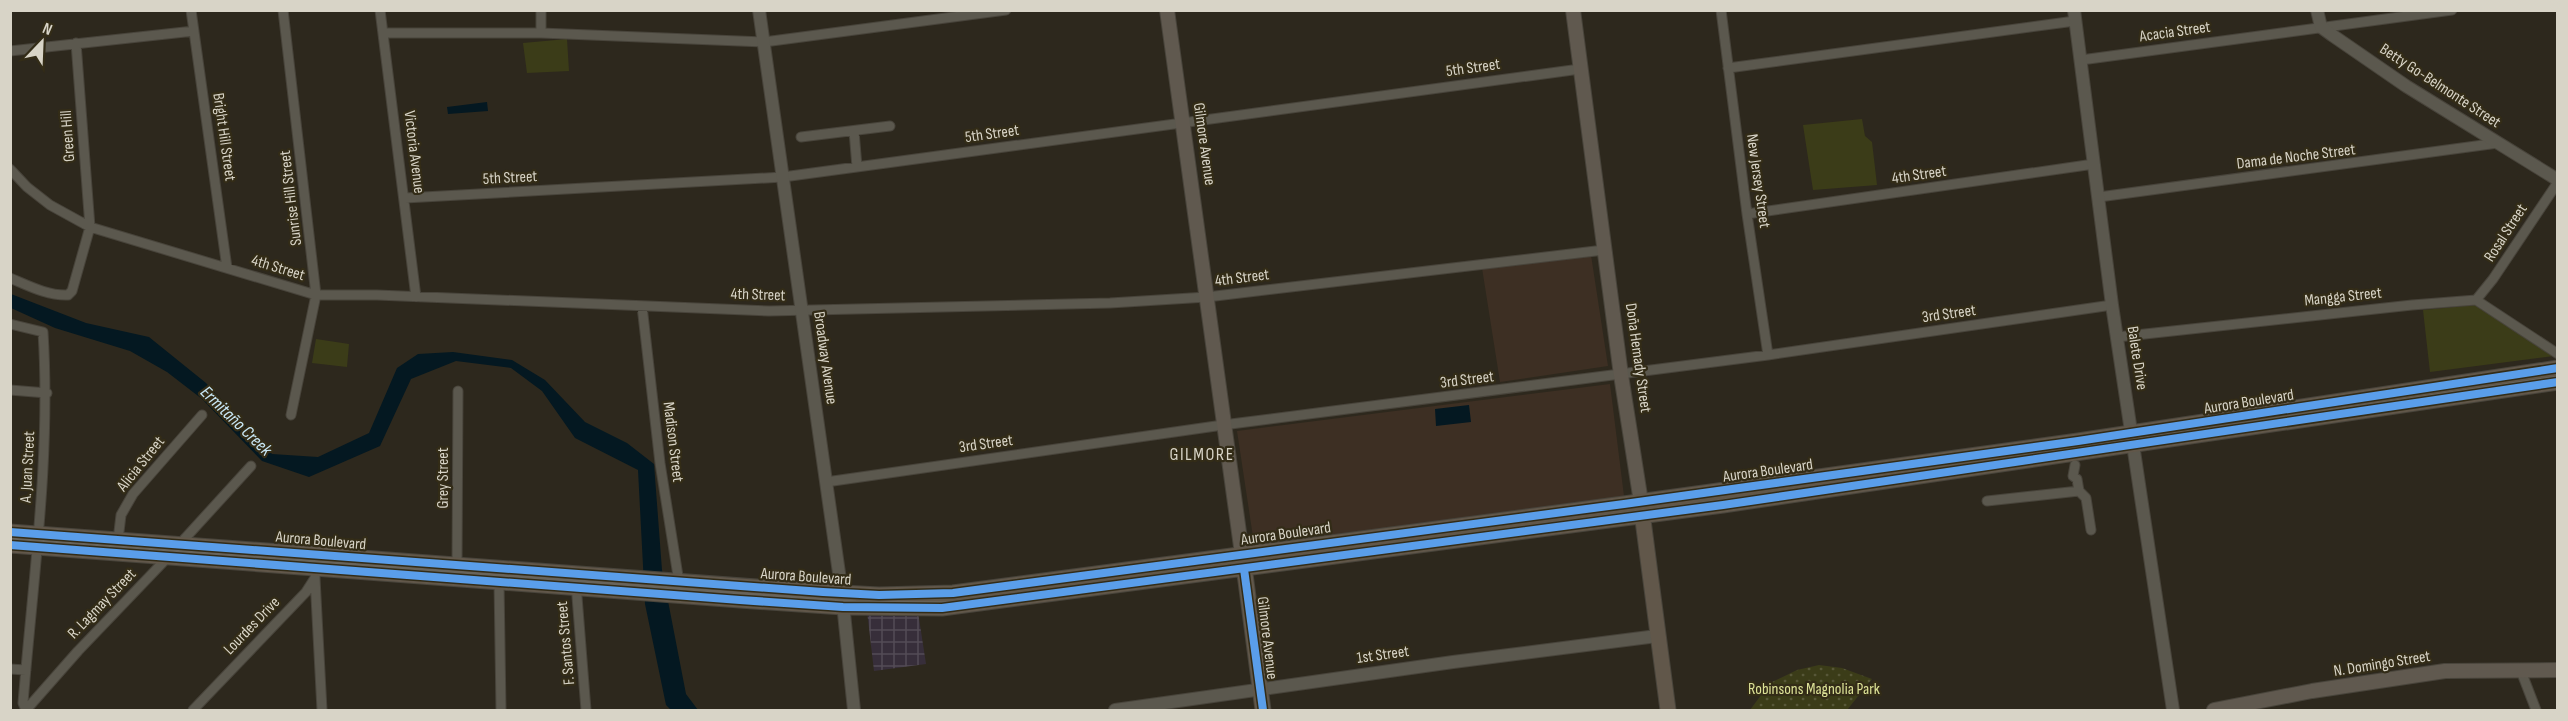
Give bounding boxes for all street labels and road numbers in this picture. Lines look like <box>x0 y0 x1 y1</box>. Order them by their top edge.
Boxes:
street label: Acacia Street <box>2137 18 2212 47</box>
street label: Betty Go-Belmonte Street <box>2376 40 2504 132</box>
street label: 5th Street <box>1445 55 1501 81</box>
street label: Bright Hill Street <box>208 92 240 182</box>
street label: Gilmore Avenue <box>1189 101 1219 187</box>
street label: Green Hill <box>57 110 79 162</box>
street label: Victoria Avenue <box>399 110 429 194</box>
street label: 5th Street <box>964 121 1020 147</box>
street label: New Jersey Street <box>1742 133 1774 229</box>
street label: Dama de Noche Street <box>2236 140 2356 174</box>
street label: Sunrise Hill Street <box>276 149 306 247</box>
street label: 4th Street <box>1891 162 1948 188</box>
street label: 5th Street <box>482 167 538 189</box>
street label: Rosal Street <box>2480 200 2532 265</box>
street label: 4th Street <box>249 251 307 285</box>
street label: 4th Street <box>1214 265 1270 291</box>
street label: Mangga Street <box>2303 283 2383 311</box>
street label: 4th Street <box>730 285 786 305</box>
street label: 3rd Street <box>1921 301 1977 327</box>
street label: Doña Hemady Street <box>1621 302 1655 414</box>
street label: Broadway Avenue <box>809 310 841 406</box>
street label: Balete Drive <box>2123 325 2151 391</box>
street label: 3rd Street <box>1439 367 1495 393</box>
street label: Aurora Boulevard <box>2202 386 2295 419</box>
street label: Madison Street <box>659 401 687 483</box>
street label: A. Juan Street <box>17 431 39 504</box>
street label: 3rd Street <box>958 431 1014 457</box>
street label: Alicia Street <box>112 433 169 496</box>
street label: Grey Street <box>434 447 453 509</box>
street label: Aurora Boulevard <box>1721 455 1814 487</box>
street label: Aurora Boulevard <box>1239 518 1332 550</box>
street label: Aurora Boulevard <box>274 528 367 554</box>
street label: Aurora Boulevard <box>759 564 852 590</box>
street label: R. Lagmay Street <box>64 565 140 643</box>
street label: Lourdes Drive <box>220 593 284 659</box>
street label: Gilmore Avenue <box>1252 595 1282 681</box>
street label: F. Santos Street <box>553 600 579 686</box>
street label: 1st Street <box>1356 642 1410 668</box>
street label: N. Domingo Street <box>2332 647 2432 681</box>

